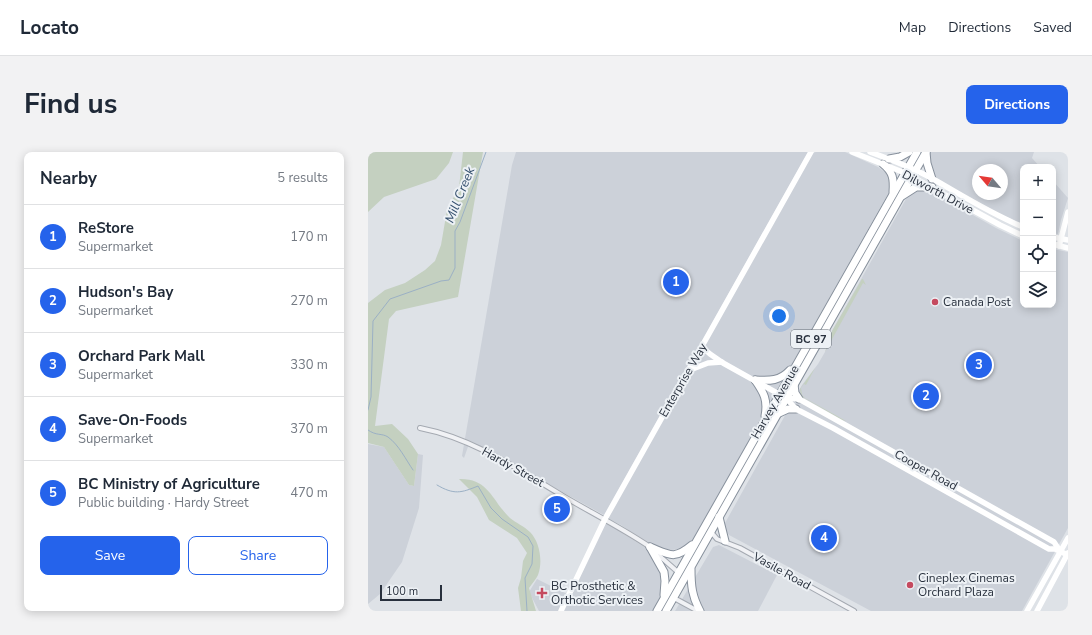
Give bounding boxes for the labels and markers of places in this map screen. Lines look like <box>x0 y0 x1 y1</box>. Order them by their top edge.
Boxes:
pin: 1 <box>663 267 689 297</box>
place label: Canada Post <box>943 294 1012 310</box>
marker: Canada Post <box>930 297 940 307</box>
pin: 3 <box>966 350 992 380</box>
pin: 2 <box>913 381 939 411</box>
pin: 5 <box>544 494 570 524</box>
pin: 4 <box>811 523 837 553</box>
place label: Cineplex Cinemas Orchard Plaza <box>918 570 1015 600</box>
place label: BC Prosthetic & Orthotic Services <box>551 578 643 608</box>
marker: Cineplex Cinemas Orchard Plaza <box>905 580 915 590</box>
marker: BC Prosthetic & Orthotic Services <box>536 587 548 599</box>

